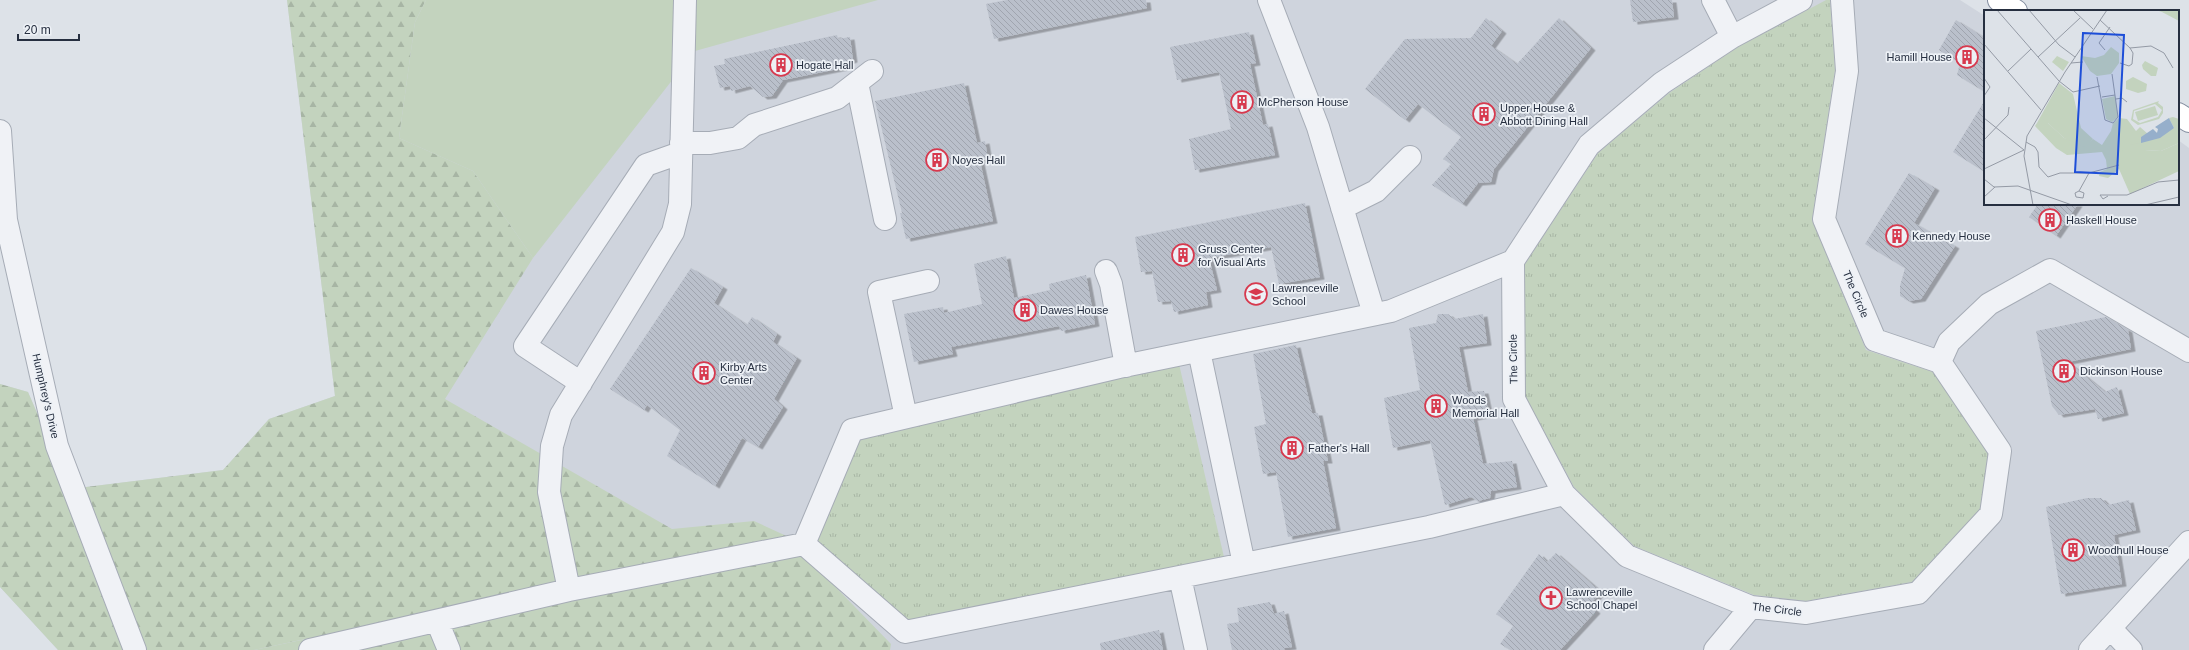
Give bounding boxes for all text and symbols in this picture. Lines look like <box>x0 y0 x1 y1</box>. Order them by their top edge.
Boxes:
inset map <box>1984 10 2179 205</box>
scale bar <box>18 16 79 42</box>
text: 20 m <box>24 23 51 37</box>
building icon: Hamill House <box>1954 44 1980 70</box>
place label: Hamill House <box>1887 51 1952 63</box>
building icon: Hogate Hall <box>768 52 794 78</box>
place label: Hogate Hall <box>796 59 853 71</box>
building icon: McPherson House <box>1229 89 1255 115</box>
place label: McPherson House <box>1258 96 1349 108</box>
building icon: Upper House & Abbott Dining Hall <box>1471 101 1497 127</box>
place label: Upper House & Abbott Dining Hall <box>1500 102 1588 127</box>
building icon: Noyes Hall <box>924 147 950 173</box>
place label: Noyes Hall <box>952 154 1005 166</box>
building icon: Haskell House <box>2037 207 2063 233</box>
place label: Haskell House <box>2066 214 2137 226</box>
building icon: Kennedy House <box>1884 223 1910 249</box>
place label: Kennedy House <box>1912 230 1990 242</box>
building icon: Gruss Center for Visual Arts <box>1170 242 1196 268</box>
place label: Gruss Center for Visual Arts <box>1198 243 1266 268</box>
street label: The Circle <box>1841 269 1871 319</box>
school or university icon: Lawrenceville School <box>1243 281 1269 307</box>
place label: Lawrenceville School <box>1272 282 1339 307</box>
building icon: Dawes House <box>1012 297 1038 323</box>
place label: Dawes House <box>1040 304 1108 316</box>
street label: The Circle <box>1507 334 1519 384</box>
street label: Humphrey's Drive <box>30 352 62 440</box>
building icon: Dickinson House <box>2051 358 2077 384</box>
building icon: Kirby Arts Center <box>691 360 717 386</box>
place label: Kirby Arts Center <box>720 361 768 386</box>
place label: Dickinson House <box>2080 365 2163 377</box>
building icon: Woods Memorial Hall <box>1423 393 1449 419</box>
place label: Woods Memorial Hall <box>1452 394 1519 419</box>
building icon: Father's Hall <box>1279 435 1305 461</box>
place label: Father's Hall <box>1308 442 1369 454</box>
building icon: Woodhull House <box>2060 537 2086 563</box>
place label: Woodhull House <box>2088 544 2169 556</box>
church icon: Lawrenceville School Chapel <box>1538 585 1564 611</box>
place label: Lawrenceville School Chapel <box>1566 586 1638 611</box>
street label: The Circle <box>1751 600 1803 618</box>

